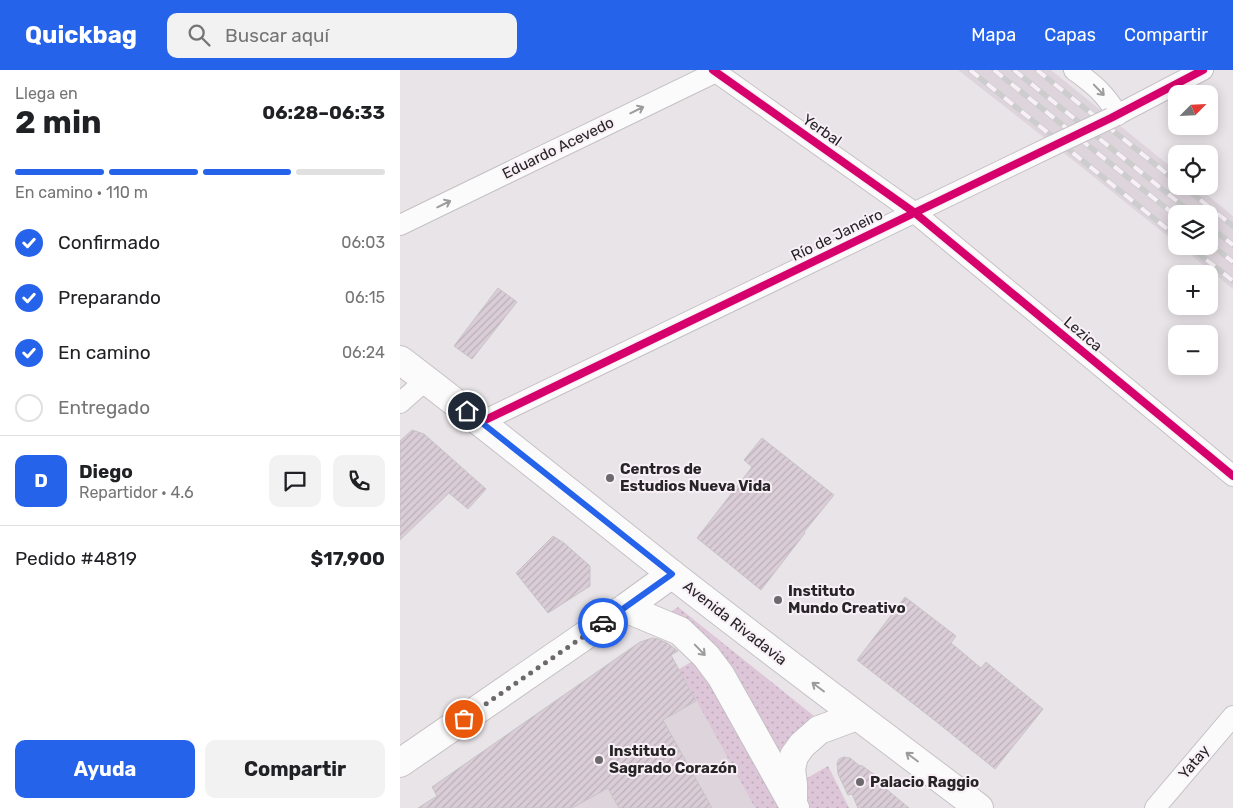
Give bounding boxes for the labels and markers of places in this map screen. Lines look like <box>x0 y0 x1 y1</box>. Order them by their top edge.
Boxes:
pin <box>446 390 488 432</box>
place label: Centros de Estudios Nueva Vida <box>620 460 771 495</box>
marker: Centros de Estudios Nueva Vida <box>604 472 616 484</box>
place label: Instituto Mundo Creativo <box>788 582 906 617</box>
marker: Instituto Mundo Creativo <box>772 594 784 606</box>
pin <box>443 698 485 740</box>
place label: Instituto Sagrado Corazón <box>609 742 737 777</box>
marker: Instituto Sagrado Corazón <box>593 754 605 766</box>
place label: Palacio Raggio <box>870 773 979 791</box>
marker: Palacio Raggio <box>854 776 866 788</box>

